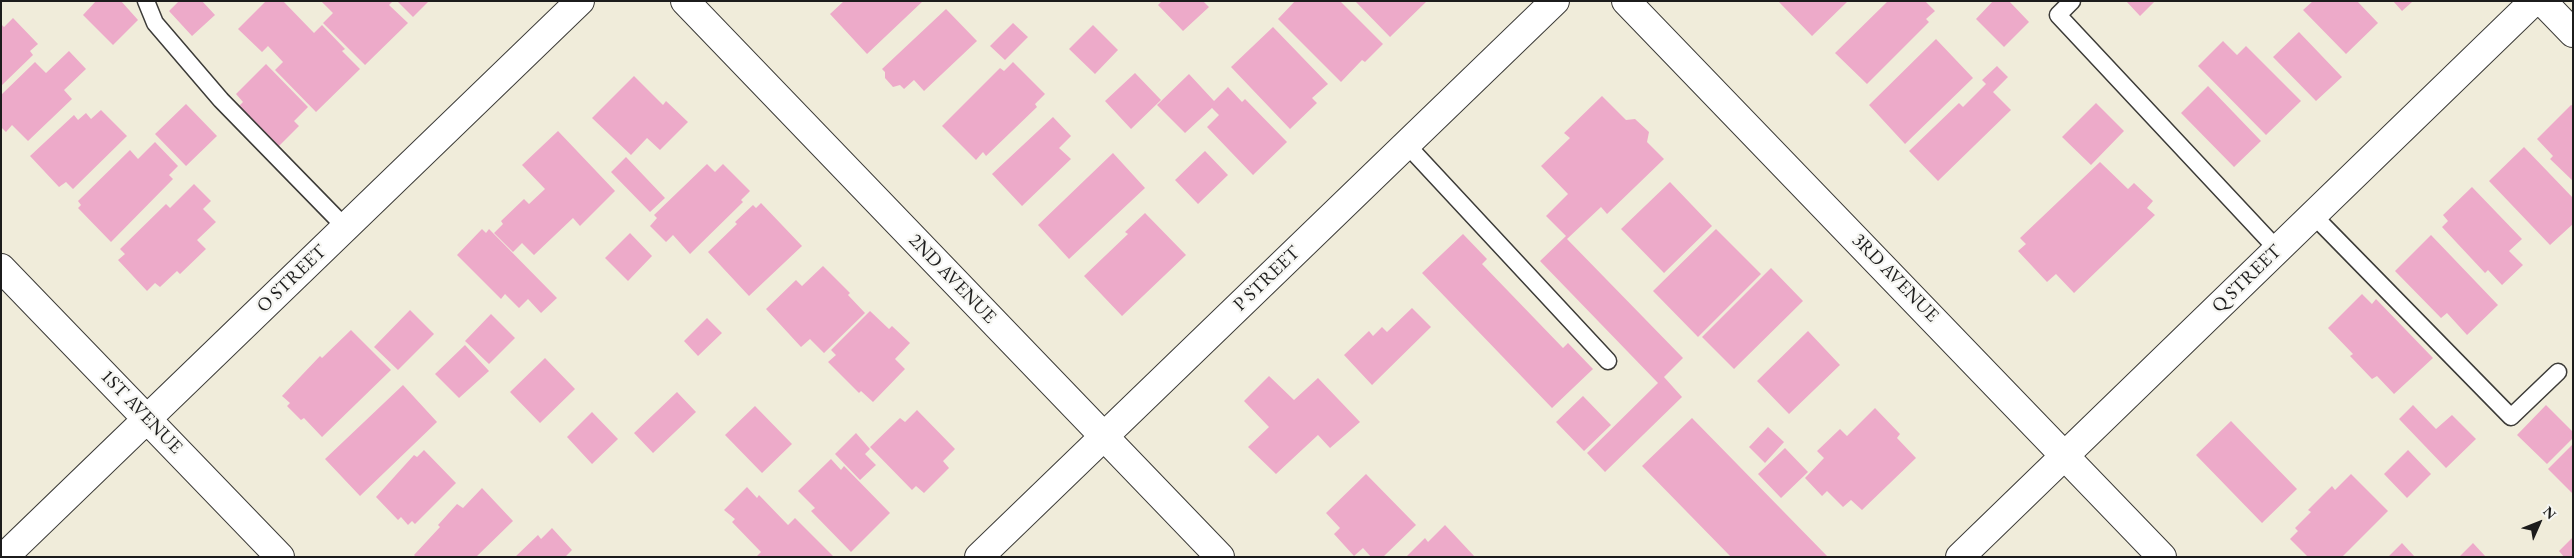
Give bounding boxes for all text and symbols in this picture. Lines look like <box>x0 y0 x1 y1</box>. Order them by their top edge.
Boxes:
street label: 2ND AVENUE <box>903 229 1001 329</box>
street label: 3RD AVENUE <box>1847 229 1943 327</box>
street label: O STREET <box>253 240 331 318</box>
street label: Q STREET <box>2208 240 2286 318</box>
street label: P STREET <box>1229 242 1305 316</box>
street label: 1ST AVENUE <box>95 365 187 459</box>
north arrow <box>2514 498 2564 548</box>
text: N <box>2539 502 2560 523</box>

